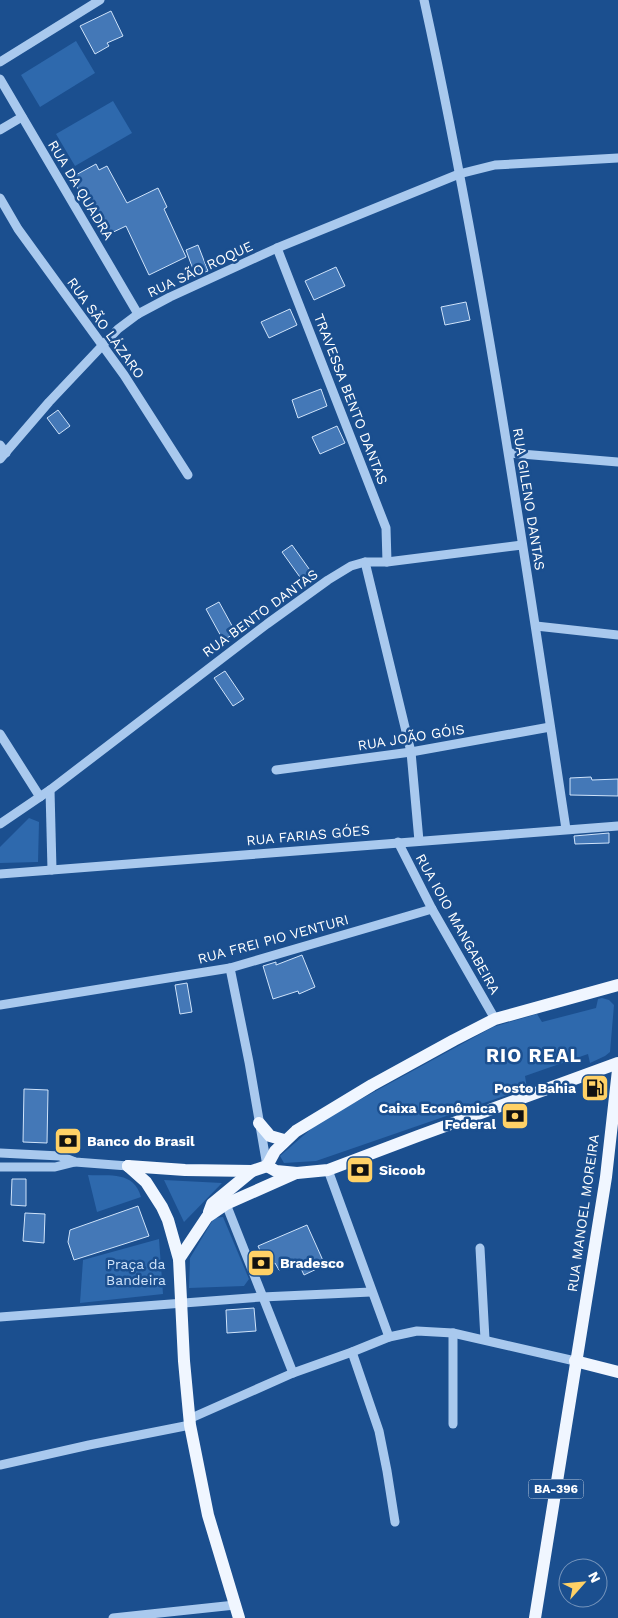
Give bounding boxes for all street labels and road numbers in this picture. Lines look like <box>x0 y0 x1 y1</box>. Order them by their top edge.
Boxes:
street label: RUA DA QUADRA <box>45 137 117 243</box>
street label: RUA SÃO ROQUE <box>145 238 255 300</box>
street label: RUA SÃO LÁZARO <box>64 274 148 382</box>
street label: TRAVESSA BENTO DANTAS <box>311 311 391 487</box>
street label: RUA GILENO DANTAS <box>510 427 548 571</box>
street label: RUA BENTO DANTAS <box>199 566 321 660</box>
street label: RUA JOÃO GÓIS <box>356 721 466 753</box>
street label: RUA FARIAS GÓES <box>246 822 370 848</box>
street label: RUA IOIO MANGABEIRA <box>413 851 503 997</box>
street label: RUA FREI PIO VENTURI <box>196 911 350 967</box>
street label: RUA MANOEL MOREIRA <box>564 1133 602 1293</box>
road number: BA-396 <box>528 1480 584 1498</box>

